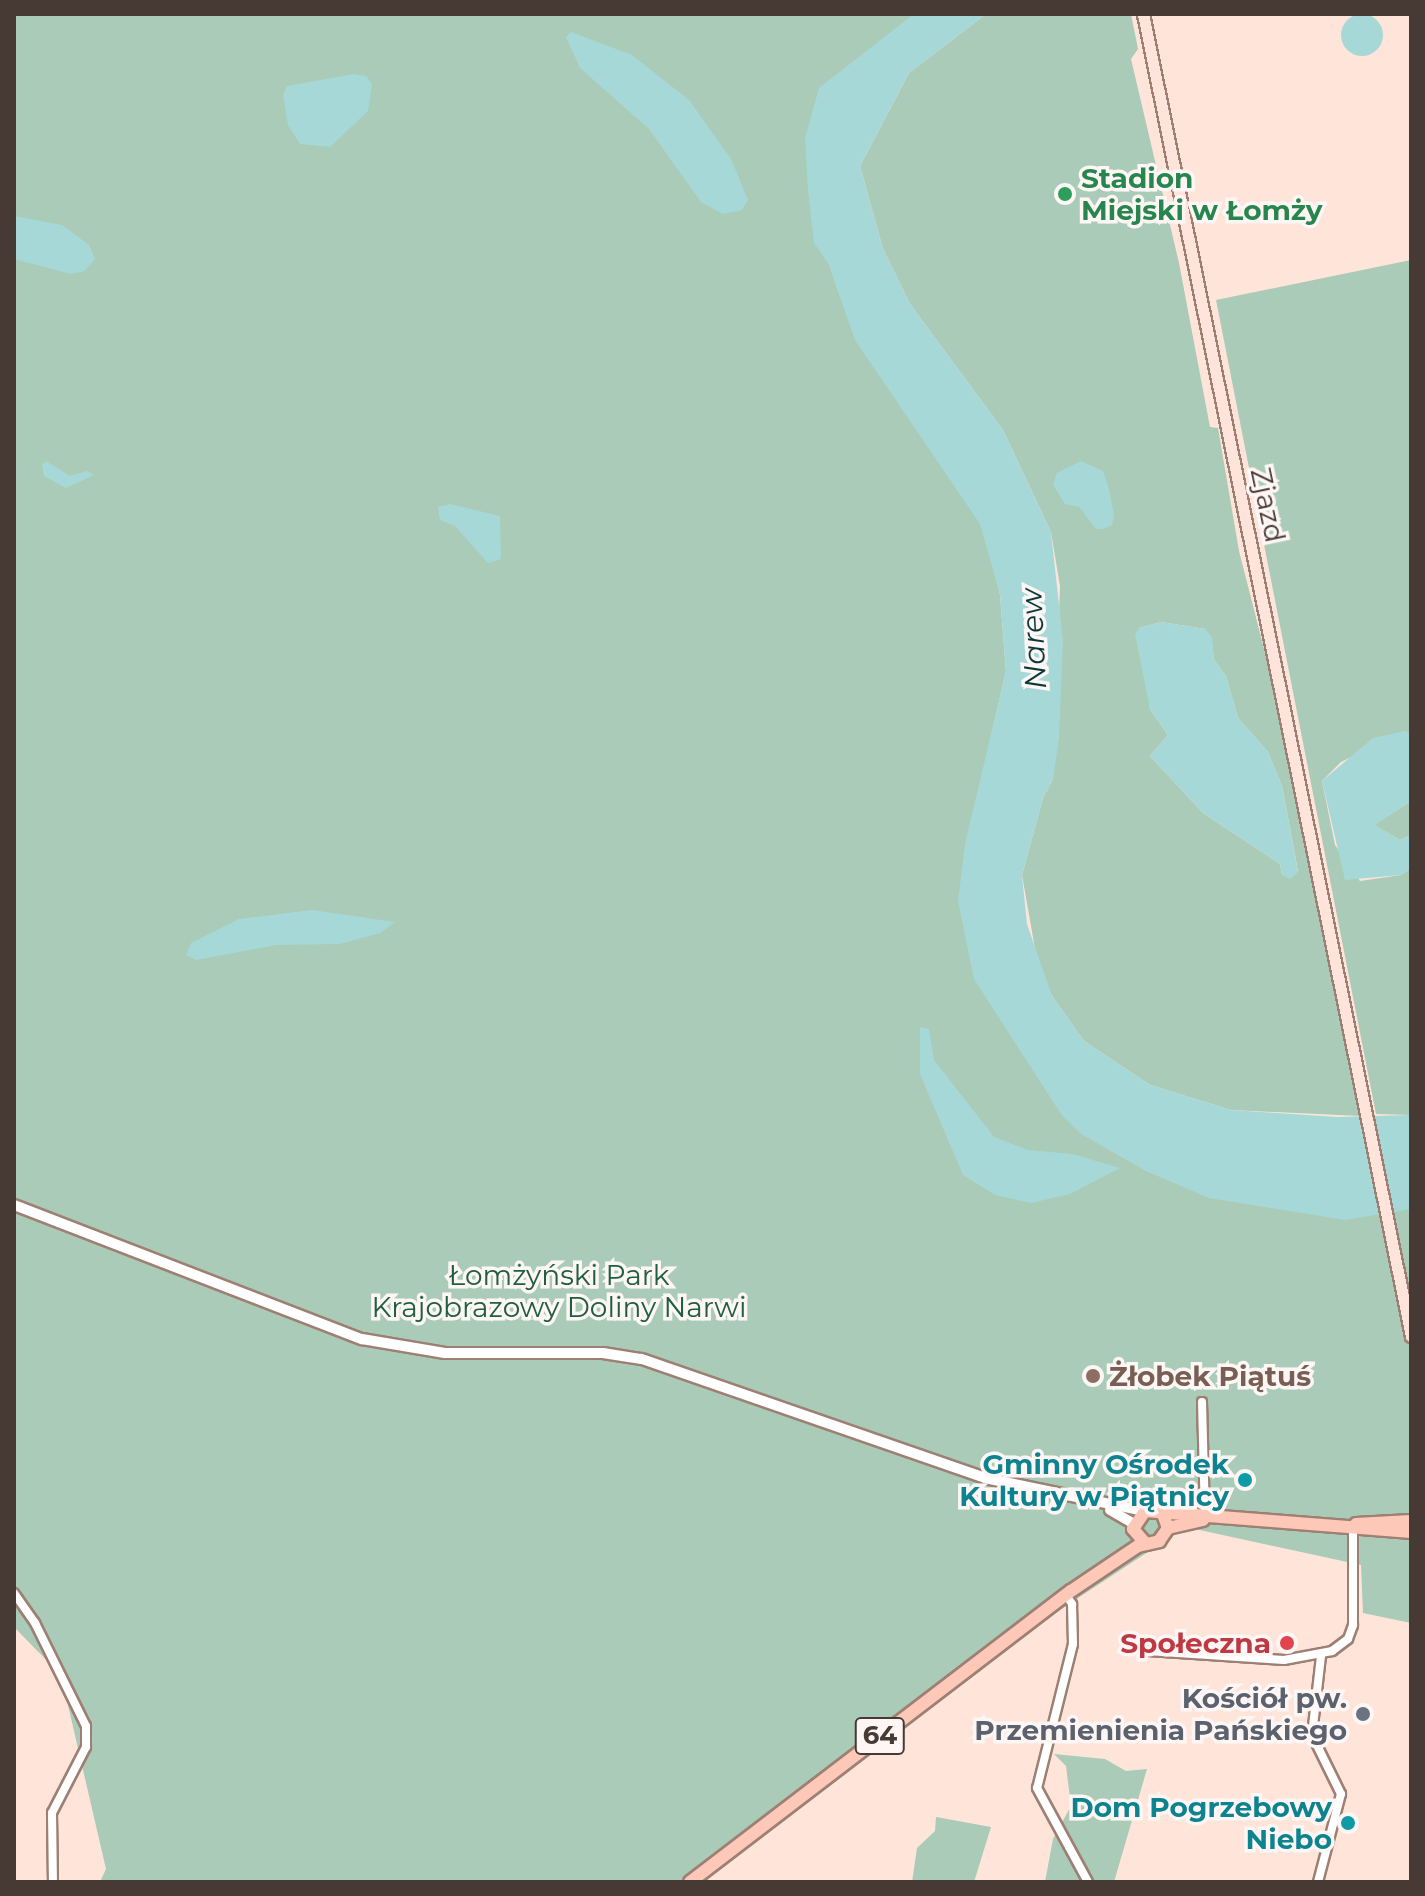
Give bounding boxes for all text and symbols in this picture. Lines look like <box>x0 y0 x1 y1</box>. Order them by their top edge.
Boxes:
place label: Stadion Miejski w Łomży <box>1081 161 1323 227</box>
marker: Stadion Miejski w Łomży <box>1056 185 1074 203</box>
street label: Zjazd <box>1244 465 1292 545</box>
water label: Narew <box>1013 588 1055 690</box>
park label: Łomżyński Park Krajobrazowy Doliny Narwi <box>372 1258 746 1324</box>
place label: Żłobek Piątuś <box>1109 1359 1311 1393</box>
marker: Żłobek Piątuś <box>1084 1367 1102 1385</box>
place label: Gminny Ośrodek Kultury w Piątnicy <box>959 1447 1229 1513</box>
marker: Gminny Ośrodek Kultury w Piątnicy <box>1236 1471 1254 1489</box>
place label: Społeczna <box>1120 1626 1271 1660</box>
marker: Społeczna <box>1278 1634 1296 1652</box>
place label: Kościół pw. Przemienienia Pańskiego <box>974 1681 1347 1747</box>
marker: Kościół pw. Przemienienia Pańskiego <box>1354 1705 1372 1723</box>
road number: 64 <box>854 1714 906 1758</box>
place label: Dom Pogrzebowy Niebo <box>1071 1790 1332 1856</box>
marker: Dom Pogrzebowy Niebo <box>1339 1814 1357 1832</box>

